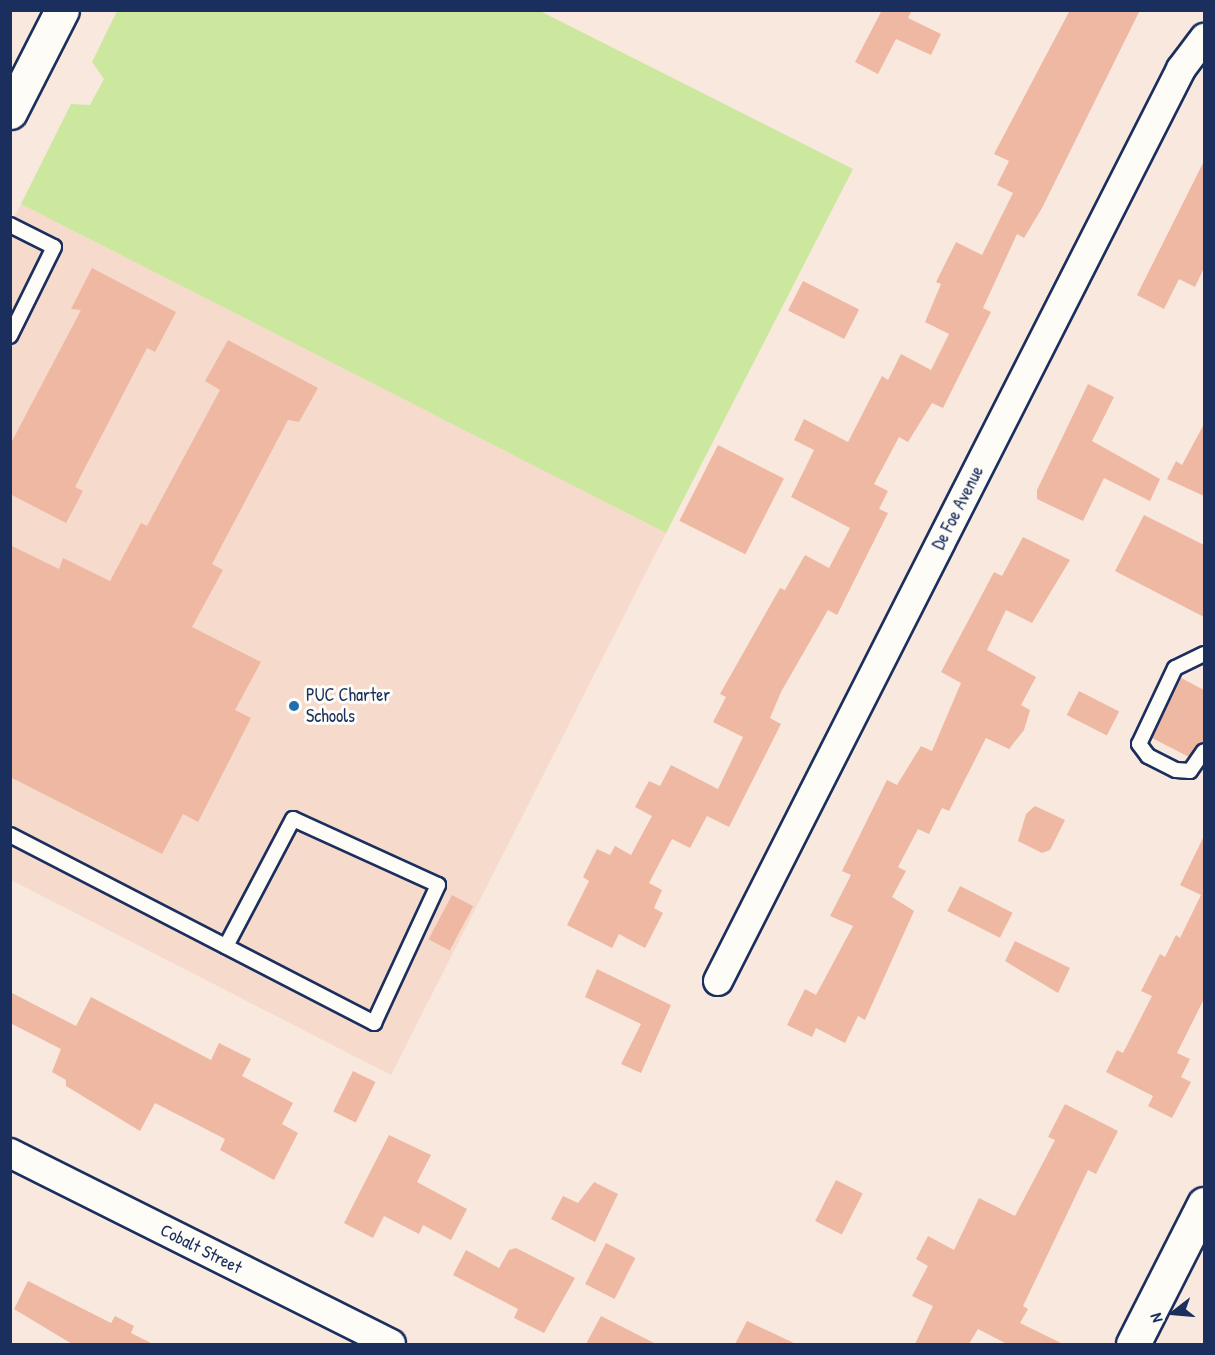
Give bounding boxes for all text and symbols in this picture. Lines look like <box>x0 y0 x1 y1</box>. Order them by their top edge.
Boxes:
street label: De Foe Avenue <box>928 463 988 553</box>
place label: PUC Charter Schools <box>306 685 390 728</box>
marker: PUC Charter Schools <box>287 699 301 713</box>
street label: Cobalt Street <box>157 1219 245 1279</box>
north arrow <box>1143 1283 1203 1343</box>
text: N <box>1144 1311 1167 1325</box>

